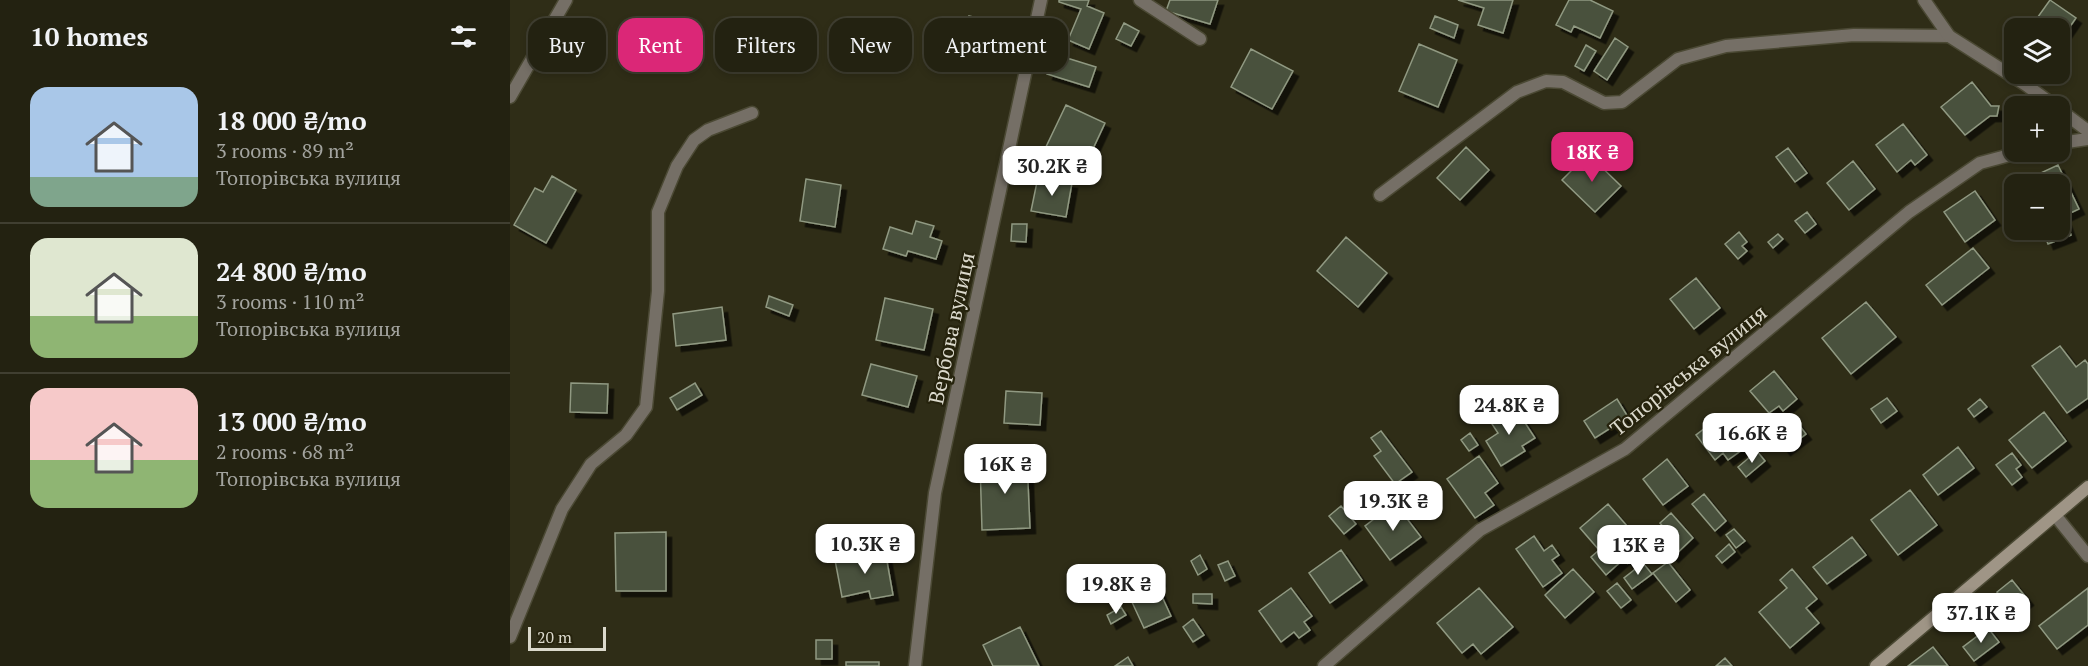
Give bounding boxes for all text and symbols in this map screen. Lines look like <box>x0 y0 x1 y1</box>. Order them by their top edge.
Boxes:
chip: Buy <box>528 18 606 72</box>
chip: Rent <box>618 18 703 72</box>
chip: Filters <box>715 18 817 72</box>
chip: New <box>829 18 912 72</box>
chip: Apartment <box>924 18 1068 72</box>
map controls <box>2004 18 2070 240</box>
button: layers <box>2004 18 2070 84</box>
text: 10 homes <box>30 19 148 53</box>
icon: filters <box>447 20 480 53</box>
button: + <box>2004 96 2070 162</box>
text: 18 000 ₴/mo <box>216 103 367 137</box>
icon: home <box>78 111 150 183</box>
pin: 18K ₴ <box>1550 132 1634 183</box>
text: 3 rooms · 89 m² <box>216 137 354 164</box>
text: 18K ₴ <box>1565 138 1619 165</box>
pin: 30.2K ₴ <box>997 146 1107 197</box>
text: 30.2K ₴ <box>1017 152 1087 179</box>
text: Топорівська вулиця <box>216 164 401 191</box>
button: − <box>2004 174 2070 240</box>
street label: Вербова вулиця <box>921 249 981 407</box>
text: 24 800 ₴/mo <box>216 254 367 288</box>
icon: home <box>78 262 150 334</box>
text: 3 rooms · 110 m² <box>216 288 364 315</box>
street label: Топорівська вулиця <box>1604 298 1772 442</box>
text: Топорівська вулиця <box>216 315 401 342</box>
pin: 24.8K ₴ <box>1454 385 1564 436</box>
text: 24.8K ₴ <box>1474 391 1544 418</box>
text: 13 000 ₴/mo <box>216 404 367 438</box>
icon: home <box>78 412 150 484</box>
pin: 16.6K ₴ <box>1697 413 1807 464</box>
text: 16.6K ₴ <box>1717 419 1787 446</box>
text: 2 rooms · 68 m² <box>216 438 354 465</box>
pin: 16K ₴ <box>963 444 1047 495</box>
text: 16K ₴ <box>978 450 1032 477</box>
text: Топорівська вулиця <box>216 465 401 492</box>
pin: 19.3K ₴ <box>1338 481 1448 532</box>
text: 19.3K ₴ <box>1358 487 1428 514</box>
pin: 10.3K ₴ <box>810 524 920 575</box>
pin: 13K ₴ <box>1596 525 1680 576</box>
text: 10.3K ₴ <box>830 530 900 557</box>
text: 13K ₴ <box>1611 531 1665 558</box>
pin: 19.8K ₴ <box>1061 564 1171 615</box>
text: 19.8K ₴ <box>1081 570 1151 597</box>
pin: 37.1K ₴ <box>1926 593 2036 644</box>
text: 37.1K ₴ <box>1946 599 2016 626</box>
scale bar <box>528 624 606 652</box>
text: 20 m <box>537 626 572 648</box>

